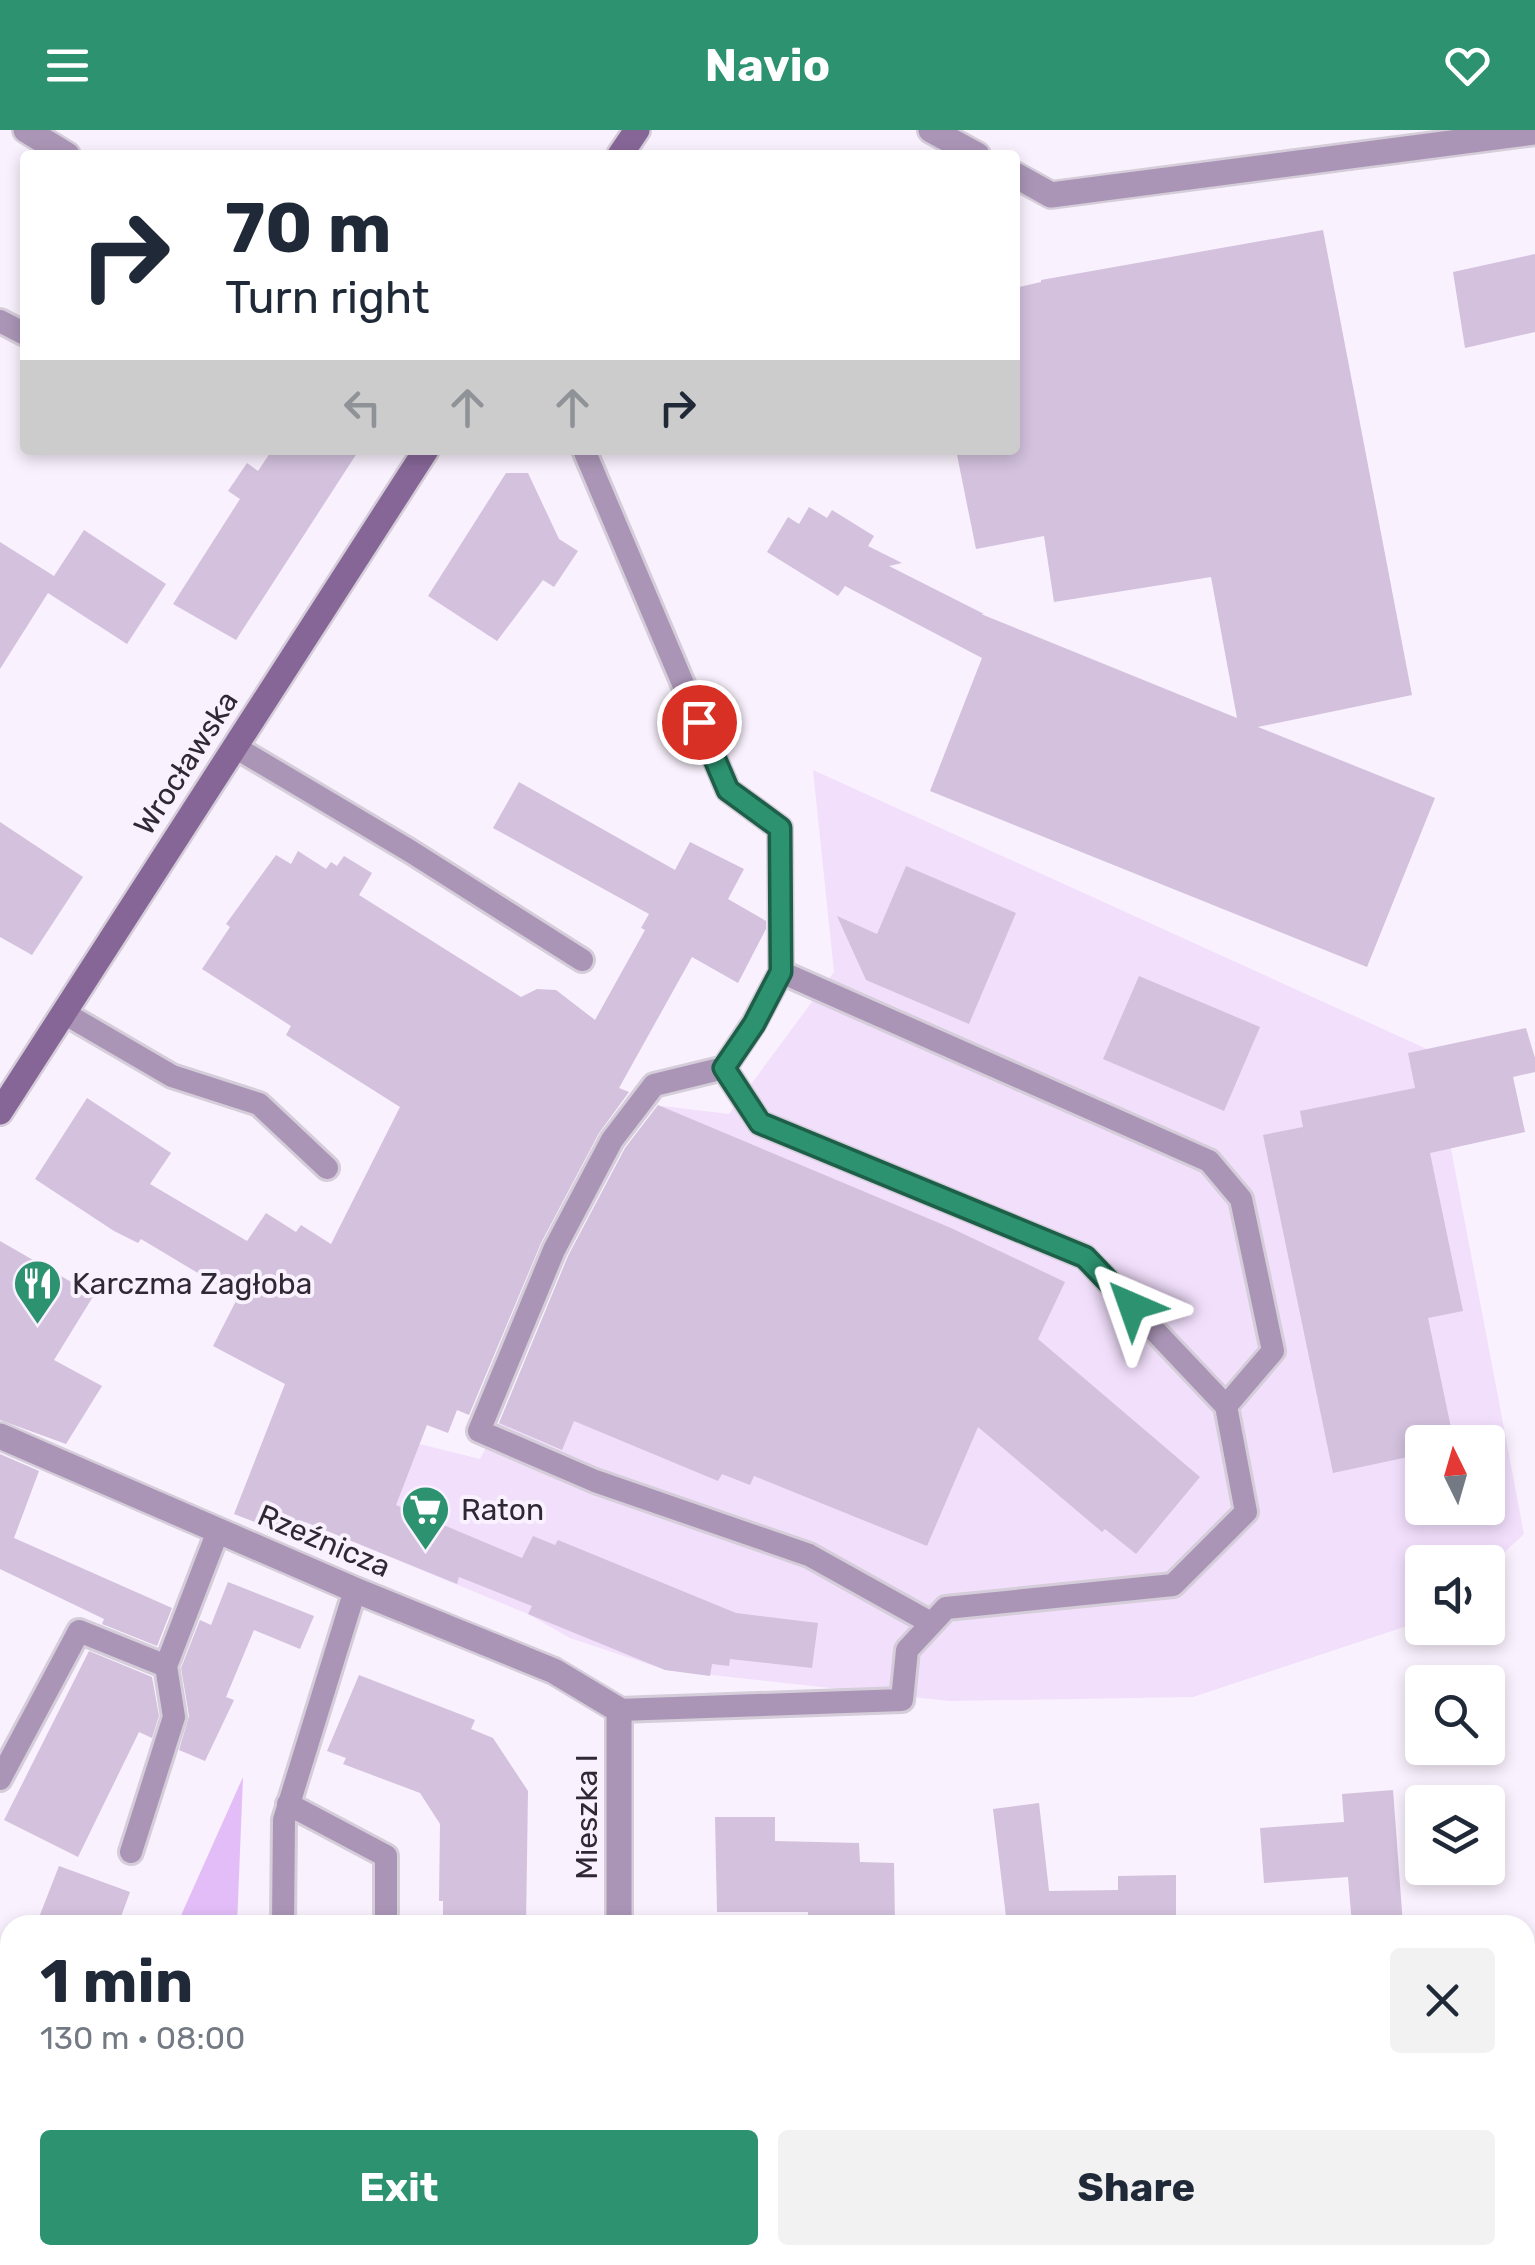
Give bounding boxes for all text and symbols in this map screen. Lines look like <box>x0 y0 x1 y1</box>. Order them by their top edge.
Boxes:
icon: menu <box>40 38 95 93</box>
icon: heart <box>1440 38 1495 93</box>
text: Navio <box>705 39 830 92</box>
text: 70 m <box>225 187 392 270</box>
icon: right <box>60 190 190 320</box>
text: Turn right <box>225 271 429 324</box>
icon: left <box>335 380 390 435</box>
icon: ahead <box>440 380 495 435</box>
icon: ahead <box>545 380 600 435</box>
icon: right <box>650 380 705 435</box>
pin <box>657 680 742 765</box>
street label: Wrocławska <box>126 684 246 842</box>
icon: arrive <box>672 695 727 750</box>
position arrow <box>1080 1254 1184 1358</box>
restaurant icon: Karczma Zagłoba <box>11 1258 63 1326</box>
place label: Karczma Zagłoba <box>72 1266 312 1302</box>
north arrow <box>1405 1425 1505 1525</box>
map controls <box>1405 1425 1505 1885</box>
supermarket icon: Raton <box>400 1484 452 1552</box>
place label: Raton <box>461 1492 544 1528</box>
street label: Rzeźnicza <box>252 1497 396 1585</box>
button: sound <box>1405 1545 1505 1645</box>
button: search <box>1405 1665 1505 1765</box>
street label: Mieszka I <box>569 1754 605 1880</box>
button: layers <box>1405 1785 1505 1885</box>
text: 1 min <box>40 1946 193 2017</box>
button: close <box>1390 1948 1495 2053</box>
text: 130 m · 08:00 <box>40 2019 245 2057</box>
button: Exit <box>40 2130 758 2245</box>
button: Share <box>778 2130 1495 2245</box>

